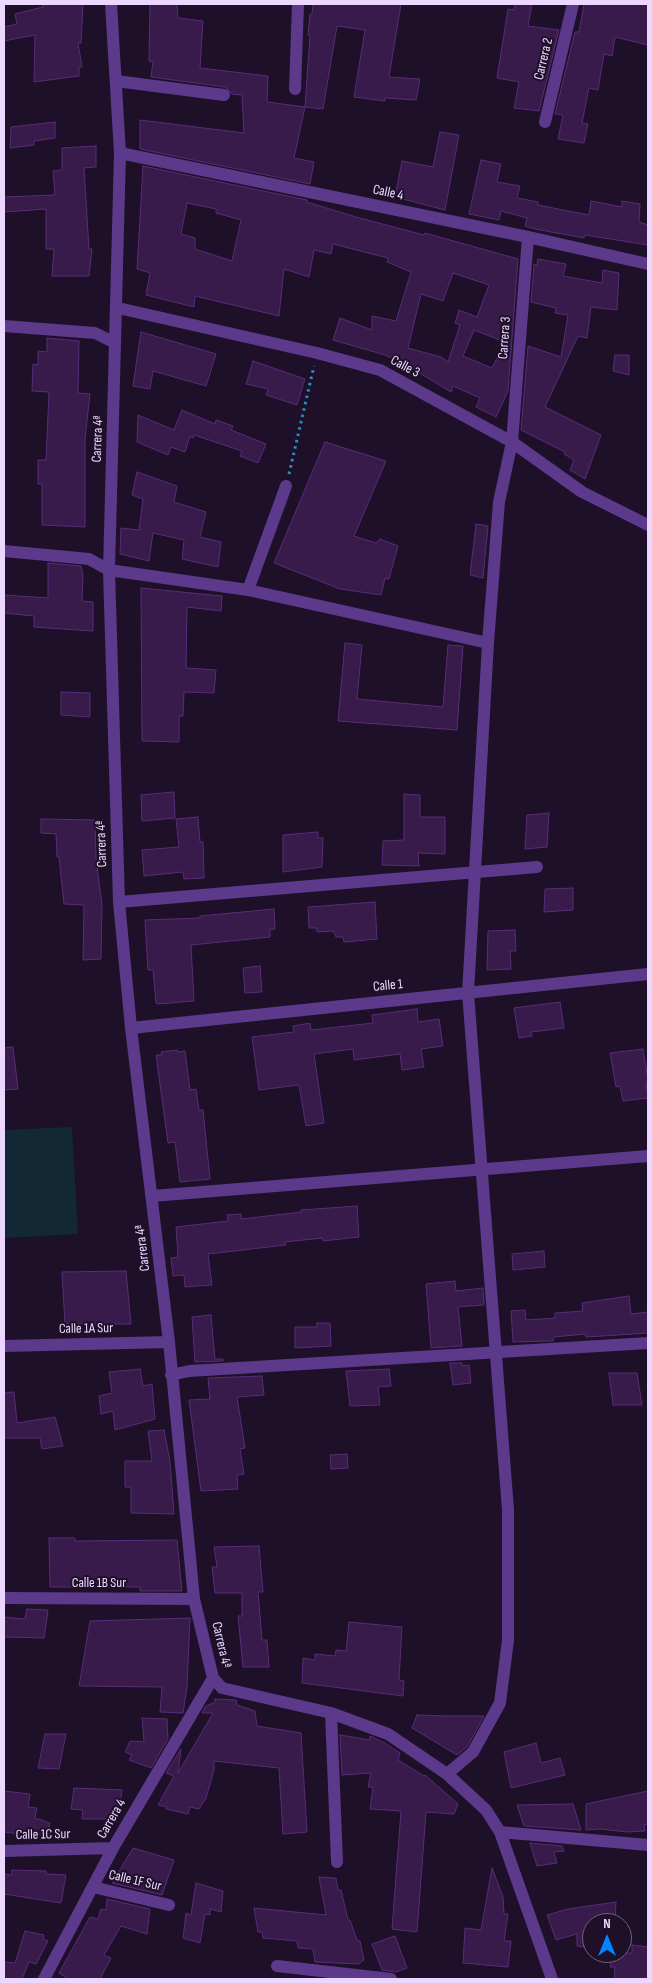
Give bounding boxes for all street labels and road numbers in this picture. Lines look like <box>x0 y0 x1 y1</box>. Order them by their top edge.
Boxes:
street label: Carrera 2 <box>531 36 557 82</box>
street label: Calle 4 <box>371 182 405 204</box>
street label: Carrera 3 <box>495 316 515 360</box>
street label: Calle 3 <box>387 352 423 382</box>
street label: Carrera 4ª <box>89 415 107 463</box>
street label: Carrera 4ª <box>93 820 111 868</box>
street label: Calle 1 <box>372 976 404 996</box>
street label: Carrera 4ª <box>132 1224 154 1272</box>
street label: Calle 1A Sur <box>59 1320 113 1338</box>
street label: Calle 1B Sur <box>72 1575 126 1591</box>
street label: Carrera 4ª <box>208 1620 234 1670</box>
street label: Carrera 4 <box>94 1796 130 1842</box>
street label: Calle 1C Sur <box>15 1826 71 1844</box>
street label: Calle 1F Sur <box>107 1867 163 1895</box>

